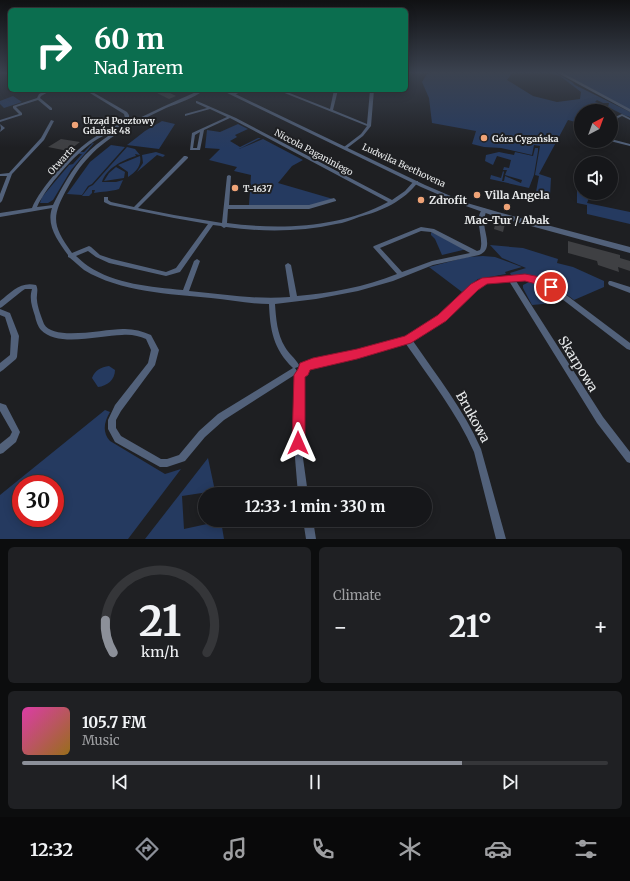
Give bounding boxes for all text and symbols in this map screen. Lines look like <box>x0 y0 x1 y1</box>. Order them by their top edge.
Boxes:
text: 60 m <box>94 21 164 57</box>
icon: right <box>28 24 80 76</box>
text: Nad Jarem <box>94 56 183 79</box>
north arrow <box>574 104 618 148</box>
map controls <box>574 104 618 200</box>
place label: Urząd Pocztowy Gdańsk 48 <box>83 115 156 136</box>
marker: Urząd Pocztowy Gdańsk 48 <box>70 120 80 130</box>
street label: Niccola Paganiniego <box>273 127 355 177</box>
marker: Góra Cygańska <box>479 133 489 143</box>
place label: Góra Cygańska <box>492 133 559 144</box>
street label: Ludwika Beethovena <box>361 141 448 189</box>
street label: Otwarta <box>45 143 77 177</box>
button: sound <box>574 156 618 200</box>
marker: T-1637 <box>230 183 240 193</box>
place label: T-1637 <box>243 183 272 194</box>
place label: Villa Angela <box>484 188 550 202</box>
marker: Villa Angela <box>472 190 482 200</box>
place label: Zdrofit <box>429 193 468 207</box>
marker: Zdrofit <box>416 195 426 205</box>
marker: Mac-Tur / Abak <box>502 202 512 212</box>
place label: Mac-Tur / Abak <box>465 213 550 227</box>
pin <box>534 270 568 304</box>
icon: arrive <box>540 276 562 298</box>
street label: Skarpowa <box>554 333 602 395</box>
street label: Brukowa <box>452 388 494 446</box>
position arrow <box>277 422 319 464</box>
speed limit sign: 30 <box>12 475 64 527</box>
text: 12:33 · 1 min · 330 m <box>245 497 385 516</box>
text: Climate <box>333 587 381 604</box>
text: 21 <box>138 595 181 647</box>
text: 21° <box>449 607 492 645</box>
text: − <box>333 613 348 641</box>
text: + <box>593 613 608 641</box>
text: km/h <box>141 643 179 661</box>
text: 105.7 FM <box>82 713 146 732</box>
text: Music <box>82 732 120 749</box>
icon: previous <box>109 771 131 793</box>
icon: pause <box>304 771 326 793</box>
icon: next <box>499 771 521 793</box>
icon: directions <box>133 835 161 863</box>
icon: music <box>221 835 249 863</box>
icon: phone <box>309 835 337 863</box>
icon: climate <box>396 835 424 863</box>
icon: car <box>484 835 512 863</box>
icon: filters <box>572 835 600 863</box>
text: 12:32 <box>30 838 73 861</box>

